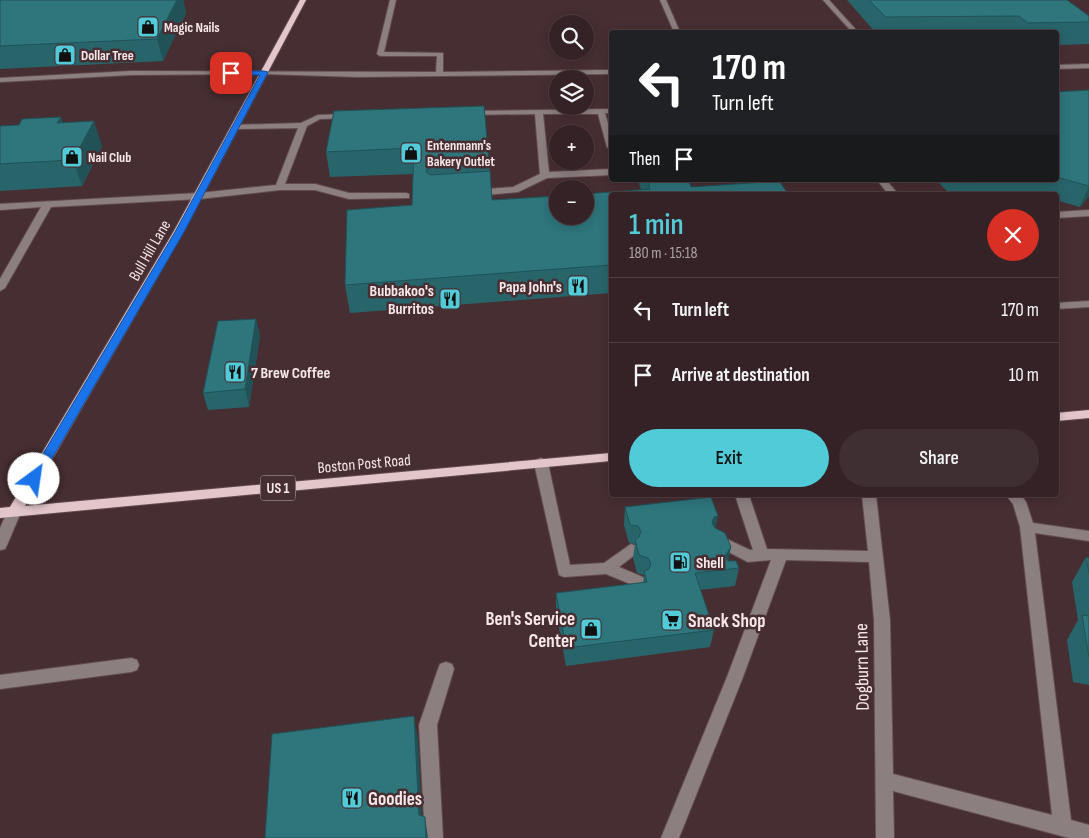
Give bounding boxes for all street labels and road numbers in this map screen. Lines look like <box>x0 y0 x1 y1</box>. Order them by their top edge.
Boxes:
street label: Bull Hill Lane <box>125 217 175 285</box>
street label: Boston Post Road <box>317 451 412 478</box>
road number: US 1 <box>260 476 296 500</box>
street label: Dogburn Lane <box>850 623 875 711</box>

